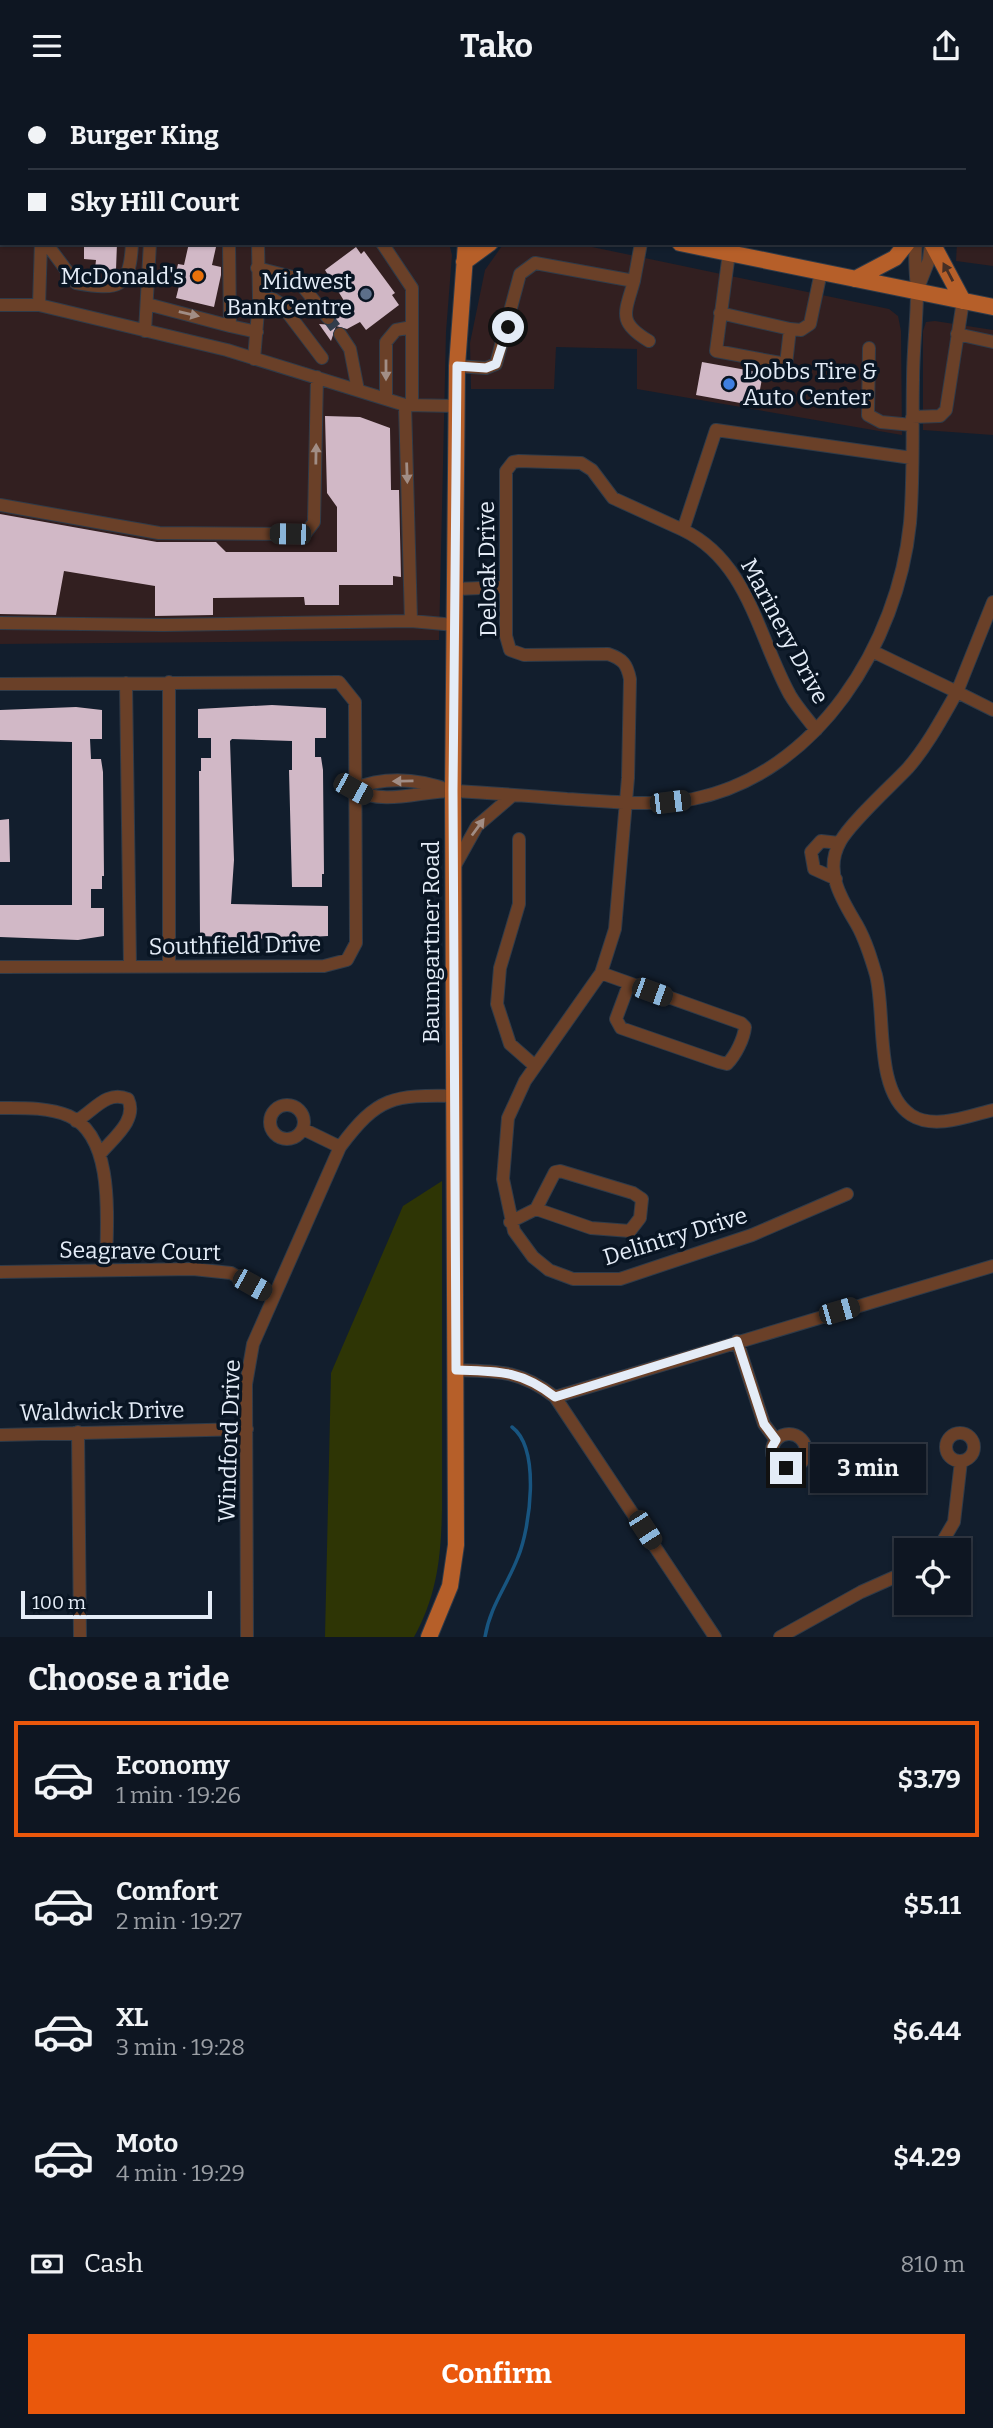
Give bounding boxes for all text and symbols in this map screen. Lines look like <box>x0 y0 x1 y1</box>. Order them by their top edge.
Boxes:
icon: menu <box>28 27 66 65</box>
text: Tako <box>460 27 533 65</box>
icon: share <box>927 27 965 65</box>
text: Burger King <box>70 120 219 151</box>
text: Sky Hill Court <box>70 187 239 218</box>
place label: McDonald's <box>60 262 184 290</box>
one-way arrow <box>943 262 954 282</box>
place label: Midwest BankCentre <box>226 267 352 321</box>
marker: McDonald's <box>190 268 206 284</box>
marker: Midwest BankCentre <box>358 286 374 302</box>
one-way arrow <box>178 309 200 320</box>
route start <box>492 311 524 343</box>
place label: Dobbs Tire & Auto Center <box>743 357 877 411</box>
one-way arrow <box>380 360 392 382</box>
marker: Dobbs Tire & Auto Center <box>721 376 737 392</box>
one-way arrow <box>310 443 321 465</box>
one-way arrow <box>401 462 413 484</box>
street label: Deloak Drive <box>472 501 502 637</box>
car <box>269 523 312 545</box>
street label: Marinery Drive <box>735 554 835 708</box>
car <box>330 770 377 808</box>
one-way arrow <box>392 775 414 786</box>
car <box>648 789 693 815</box>
one-way arrow <box>471 818 485 836</box>
street label: Baumgartner Road <box>417 840 445 1043</box>
street label: Southfield Drive <box>148 929 322 961</box>
car <box>629 975 676 1009</box>
street label: Delintry Drive <box>600 1201 750 1271</box>
street label: Seagrave Court <box>59 1236 221 1266</box>
car <box>229 1266 276 1304</box>
car <box>816 1295 863 1327</box>
street label: Windford Drive <box>212 1359 246 1523</box>
street label: Waldwick Drive <box>19 1396 185 1426</box>
callout: 3 min <box>810 1443 926 1493</box>
route end <box>770 1452 802 1484</box>
text: 3 min <box>837 1454 899 1482</box>
car <box>625 1507 666 1553</box>
map controls <box>894 1538 971 1615</box>
button: locate <box>894 1538 971 1615</box>
scale bar <box>21 1588 212 1620</box>
text: 100 m <box>32 1591 86 1614</box>
text: Choose a ride <box>28 1660 229 1698</box>
icon: car <box>32 1748 95 1811</box>
text: Economy <box>116 1750 230 1781</box>
text: $3.79 <box>898 1764 961 1795</box>
text: 1 min · 19:26 <box>116 1781 241 1809</box>
icon: car <box>32 1874 95 1937</box>
text: Comfort <box>116 1876 219 1907</box>
text: $5.11 <box>903 1890 961 1921</box>
text: 2 min · 19:27 <box>116 1907 242 1935</box>
icon: car <box>32 2000 95 2063</box>
text: XL <box>116 2002 148 2033</box>
text: $6.44 <box>892 2016 961 2047</box>
text: 3 min · 19:28 <box>116 2033 245 2061</box>
icon: car <box>32 2126 95 2189</box>
text: Moto <box>116 2128 178 2159</box>
text: $4.29 <box>893 2142 961 2173</box>
text: 4 min · 19:29 <box>116 2159 245 2187</box>
icon: cash <box>28 2245 66 2283</box>
text: Cash <box>84 2248 143 2279</box>
text: 810 m <box>901 2250 965 2278</box>
button: Confirm <box>28 2334 965 2414</box>

